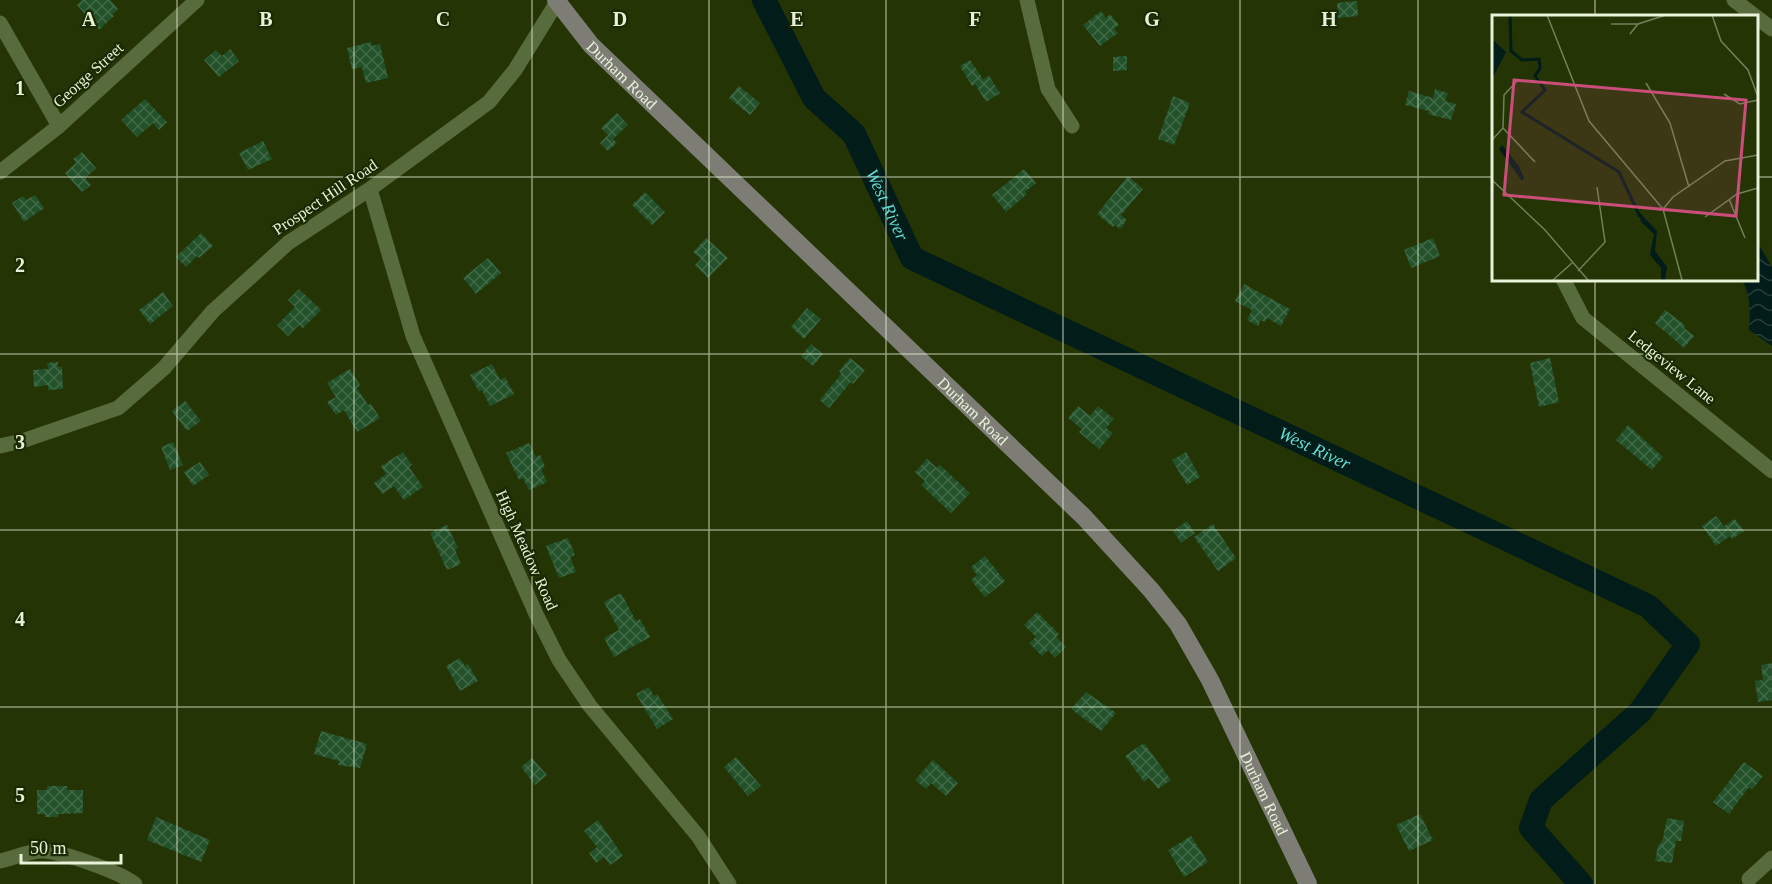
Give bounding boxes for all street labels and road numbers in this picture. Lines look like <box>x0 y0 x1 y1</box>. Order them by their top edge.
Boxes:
street label: Durham Road <box>584 37 661 112</box>
street label: George Street <box>50 39 128 112</box>
street label: Prospect Hill Road <box>270 156 381 239</box>
street label: Ledgeview Lane <box>1624 327 1719 408</box>
street label: Durham Road <box>935 373 1012 448</box>
street label: High Meadow Road <box>492 487 561 613</box>
street label: Durham Road <box>1237 749 1292 837</box>

